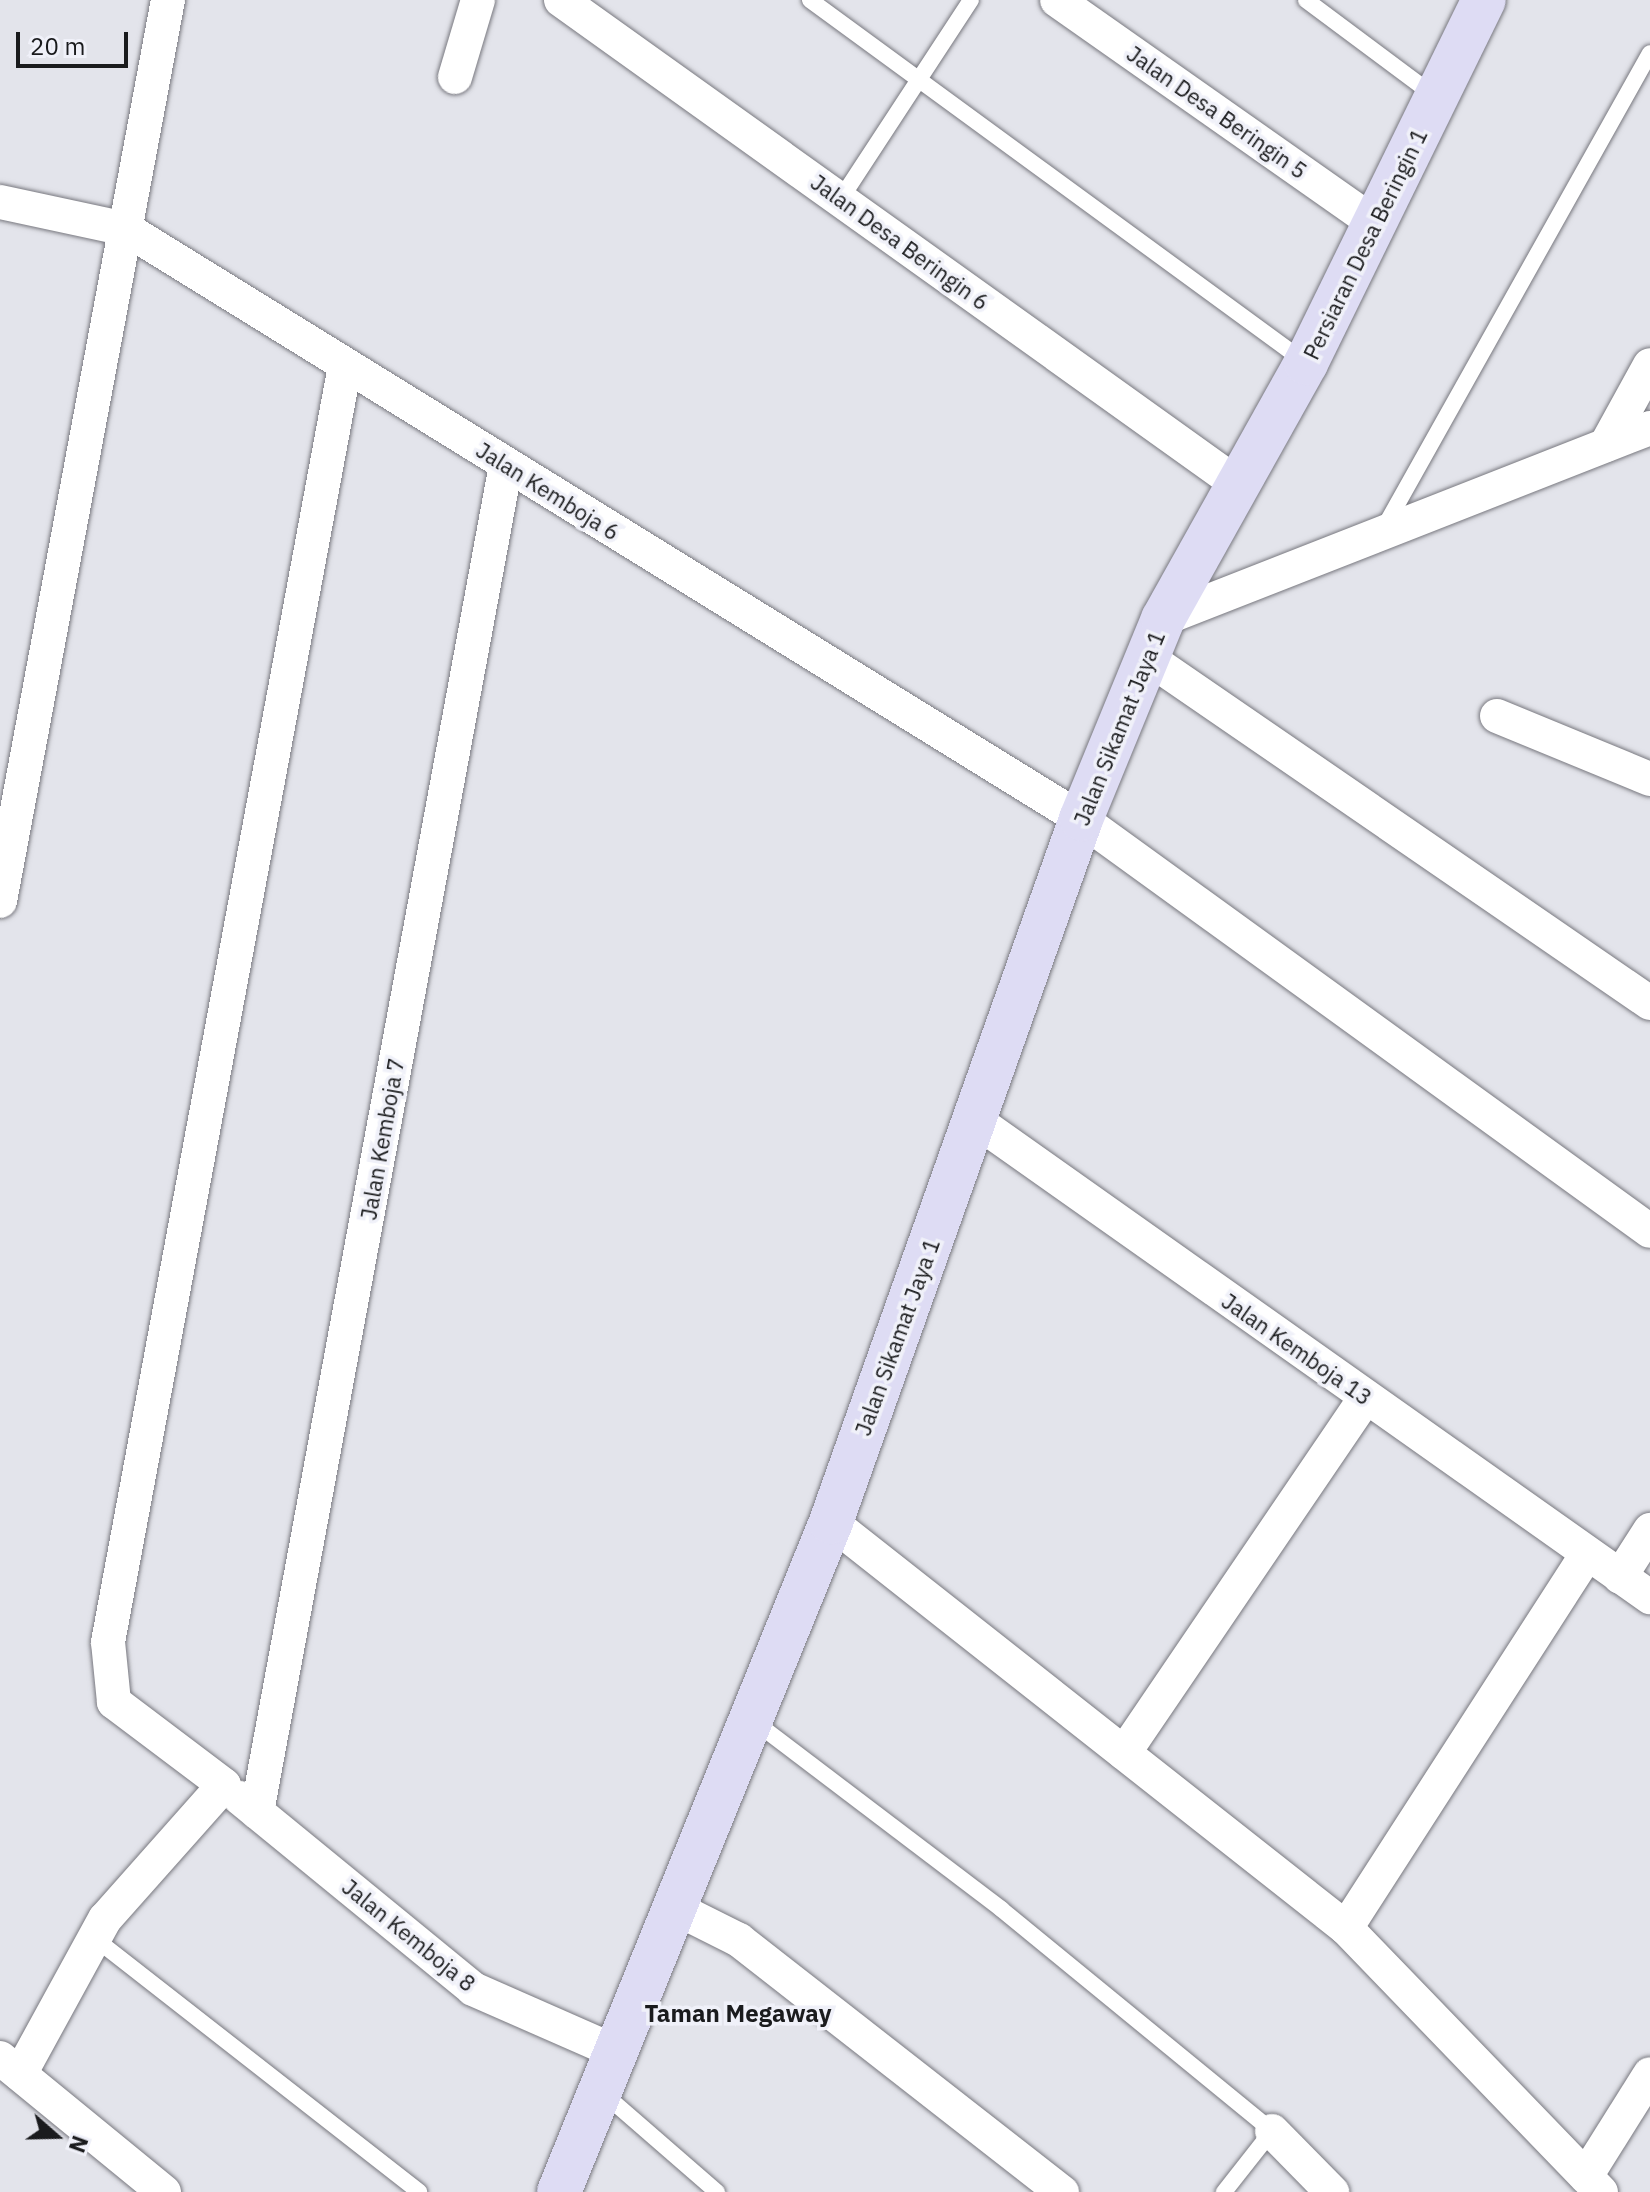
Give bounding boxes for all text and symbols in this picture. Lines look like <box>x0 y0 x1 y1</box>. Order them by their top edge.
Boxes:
scale bar <box>20 16 132 66</box>
text: 20 m <box>30 30 85 62</box>
street label: Jalan Desa Beringin 5 <box>1122 40 1312 184</box>
street label: Persiaran Desa Beringin 1 <box>1298 124 1432 364</box>
street label: Jalan Desa Beringin 6 <box>806 169 994 315</box>
street label: Jalan Kemboja 6 <box>472 436 624 546</box>
street label: Jalan Sikamat Jaya 1 <box>1068 627 1170 829</box>
street label: Jalan Kemboja 7 <box>355 1056 409 1222</box>
street label: Jalan Sikamat Jaya 1 <box>849 1235 945 1439</box>
street label: Jalan Kemboja 13 <box>1217 1287 1377 1411</box>
street label: Jalan Kemboja 8 <box>337 1873 481 1997</box>
district label: Taman Megaway <box>644 2000 832 2028</box>
north arrow <box>16 2096 96 2176</box>
text: N <box>63 2132 95 2157</box>

